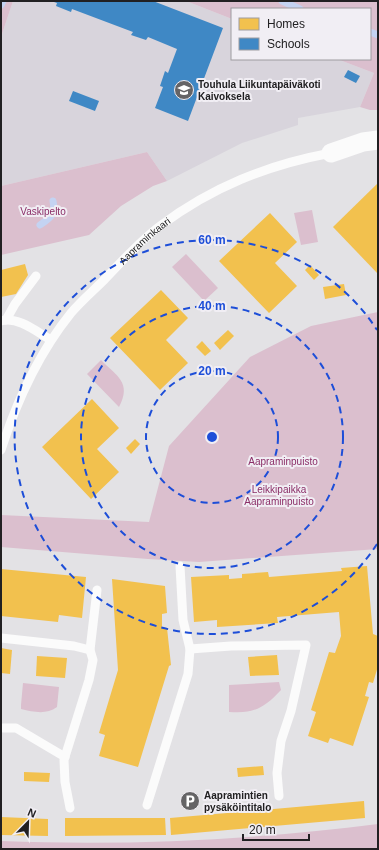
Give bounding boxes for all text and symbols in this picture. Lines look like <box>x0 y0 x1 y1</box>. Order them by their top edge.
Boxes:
legend <box>231 8 371 60</box>
text: Homes <box>267 17 305 31</box>
text: Schools <box>267 37 310 51</box>
school or university icon: Touhula Liikuntapäiväkoti Kaivoksela <box>173 79 195 101</box>
place label: Touhula Liikuntapäiväkoti Kaivoksela <box>198 79 321 102</box>
park label: Vaskipelto <box>20 206 66 217</box>
street label: Aapraminkaari <box>117 215 172 267</box>
text: 60 m <box>198 233 226 247</box>
text: 40 m <box>198 299 226 313</box>
text: 20 m <box>198 364 226 378</box>
centre of rings <box>205 430 219 444</box>
park label: Aapraminpuisto <box>248 456 318 467</box>
park label: Leikkipaikka Aapraminpuisto <box>244 484 314 507</box>
parking icon: Aapramintien pysäköintitalo <box>179 790 201 812</box>
place label: Aapramintien pysäköintitalo <box>204 790 271 813</box>
north arrow <box>8 802 48 842</box>
text: N <box>26 806 38 820</box>
scale bar <box>243 816 309 842</box>
text: 20 m <box>249 823 276 837</box>

